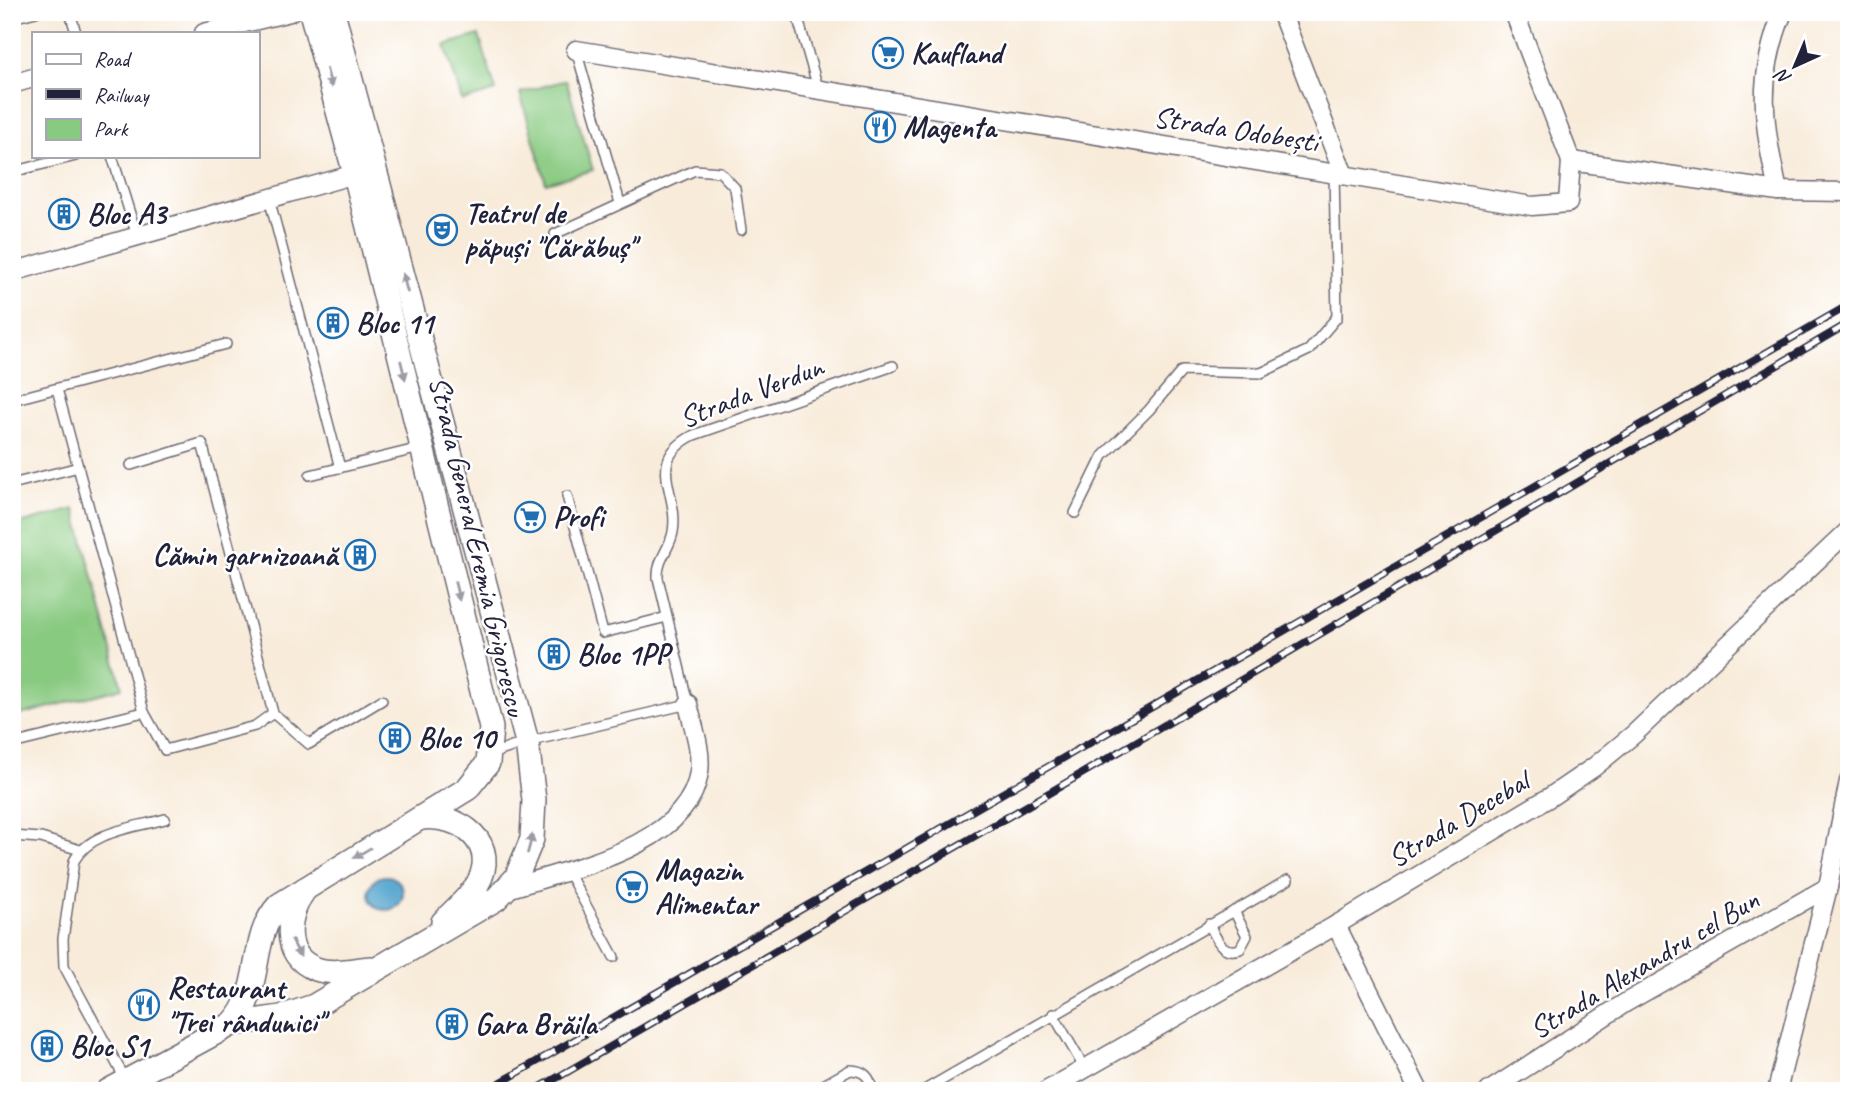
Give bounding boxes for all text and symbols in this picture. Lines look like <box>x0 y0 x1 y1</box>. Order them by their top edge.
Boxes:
legend <box>32 32 259 158</box>
north arrow <box>1759 32 1829 102</box>
place label: Kaufland <box>911 34 1007 72</box>
supermarket icon: Kaufland <box>871 36 905 70</box>
text: Road <box>94 46 133 72</box>
text: N <box>1769 63 1796 90</box>
one-way arrow <box>324 67 335 89</box>
text: Railway <box>94 82 150 108</box>
street label: Strada Odobești <box>1151 97 1324 161</box>
place label: Magenta <box>903 108 998 146</box>
restaurant icon: Magenta <box>863 110 897 144</box>
text: Park <box>94 116 129 142</box>
place label: Teatrul de păpuși "Cărăbuș" <box>465 194 642 266</box>
place label: Bloc A3 <box>87 195 169 233</box>
building icon: Bloc A3 <box>47 197 81 231</box>
theatre icon: Teatrul de păpuși "Cărăbuș" <box>425 213 459 247</box>
one-way arrow <box>399 272 410 294</box>
place label: Bloc 11 <box>356 304 437 342</box>
building icon: Bloc 11 <box>316 306 350 340</box>
street label: Strada Verdun <box>674 347 830 437</box>
one-way arrow <box>398 359 409 381</box>
street label: Strada General Eremia Grigorescu <box>420 373 536 721</box>
place label: Profi <box>553 498 608 536</box>
supermarket icon: Profi <box>513 500 547 534</box>
place label: Cămin garnizoană <box>152 536 340 574</box>
building icon: Cămin garnizoană <box>343 538 377 572</box>
one-way arrow <box>452 580 463 602</box>
place label: Bloc 1PP <box>577 635 674 673</box>
building icon: Bloc 1PP <box>537 637 571 671</box>
place label: Bloc 10 <box>418 719 499 757</box>
building icon: Bloc 10 <box>378 721 412 755</box>
street label: Strada Decebal <box>1381 760 1540 876</box>
one-way arrow <box>525 833 535 854</box>
one-way arrow <box>353 847 372 859</box>
place label: Magazin Alimentar <box>655 851 760 923</box>
supermarket icon: Magazin Alimentar <box>615 870 649 904</box>
street label: Strada Alexandru cel Bun <box>1522 880 1766 1048</box>
one-way arrow <box>291 938 302 958</box>
place label: Restaurant "Trei rândunici" <box>167 969 331 1041</box>
restaurant icon: Restaurant "Trei rândunici" <box>127 988 161 1022</box>
place label: Gara Brăila <box>475 1005 599 1043</box>
building icon: Gara Brăila <box>435 1007 469 1041</box>
place label: Bloc S1 <box>70 1027 152 1065</box>
building icon: Bloc S1 <box>30 1029 64 1063</box>

